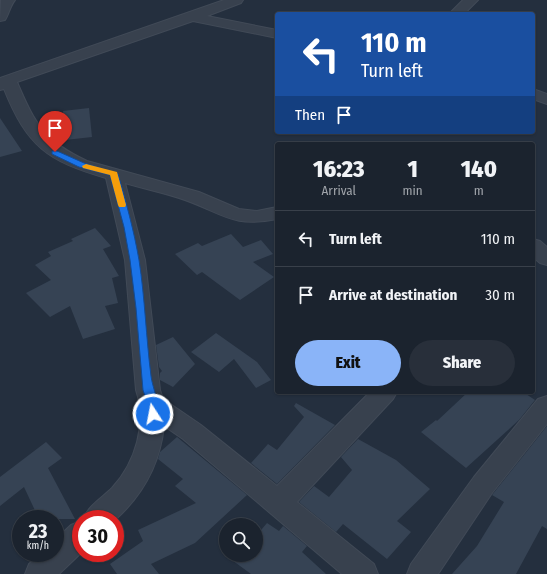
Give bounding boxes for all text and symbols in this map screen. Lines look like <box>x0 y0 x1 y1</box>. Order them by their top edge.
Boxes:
text: 110 m <box>361 26 427 59</box>
icon: left <box>295 28 347 80</box>
text: Turn left <box>361 60 423 82</box>
icon: arrive <box>333 104 355 126</box>
text: Then <box>295 106 325 124</box>
pin <box>38 111 72 152</box>
icon: arrive <box>44 117 66 139</box>
text: 16:23 <box>313 155 365 183</box>
text: 1 <box>407 155 418 183</box>
text: 140 <box>461 155 497 183</box>
text: Arrival <box>322 183 356 198</box>
text: min <box>403 183 423 198</box>
text: m <box>474 183 484 198</box>
icon: left <box>295 228 317 250</box>
text: Turn left <box>329 230 382 248</box>
text: 110 m <box>481 230 515 248</box>
icon: arrive <box>295 284 317 306</box>
text: Arrive at destination <box>329 286 457 304</box>
text: 30 m <box>485 286 515 304</box>
button: Exit <box>295 340 401 386</box>
button: Share <box>409 340 515 386</box>
position arrow <box>132 393 174 435</box>
speed limit sign: 30 <box>72 510 124 562</box>
map controls <box>219 518 263 562</box>
button: search <box>219 518 263 562</box>
text: 23 <box>29 519 47 543</box>
text: km/h <box>27 540 49 552</box>

